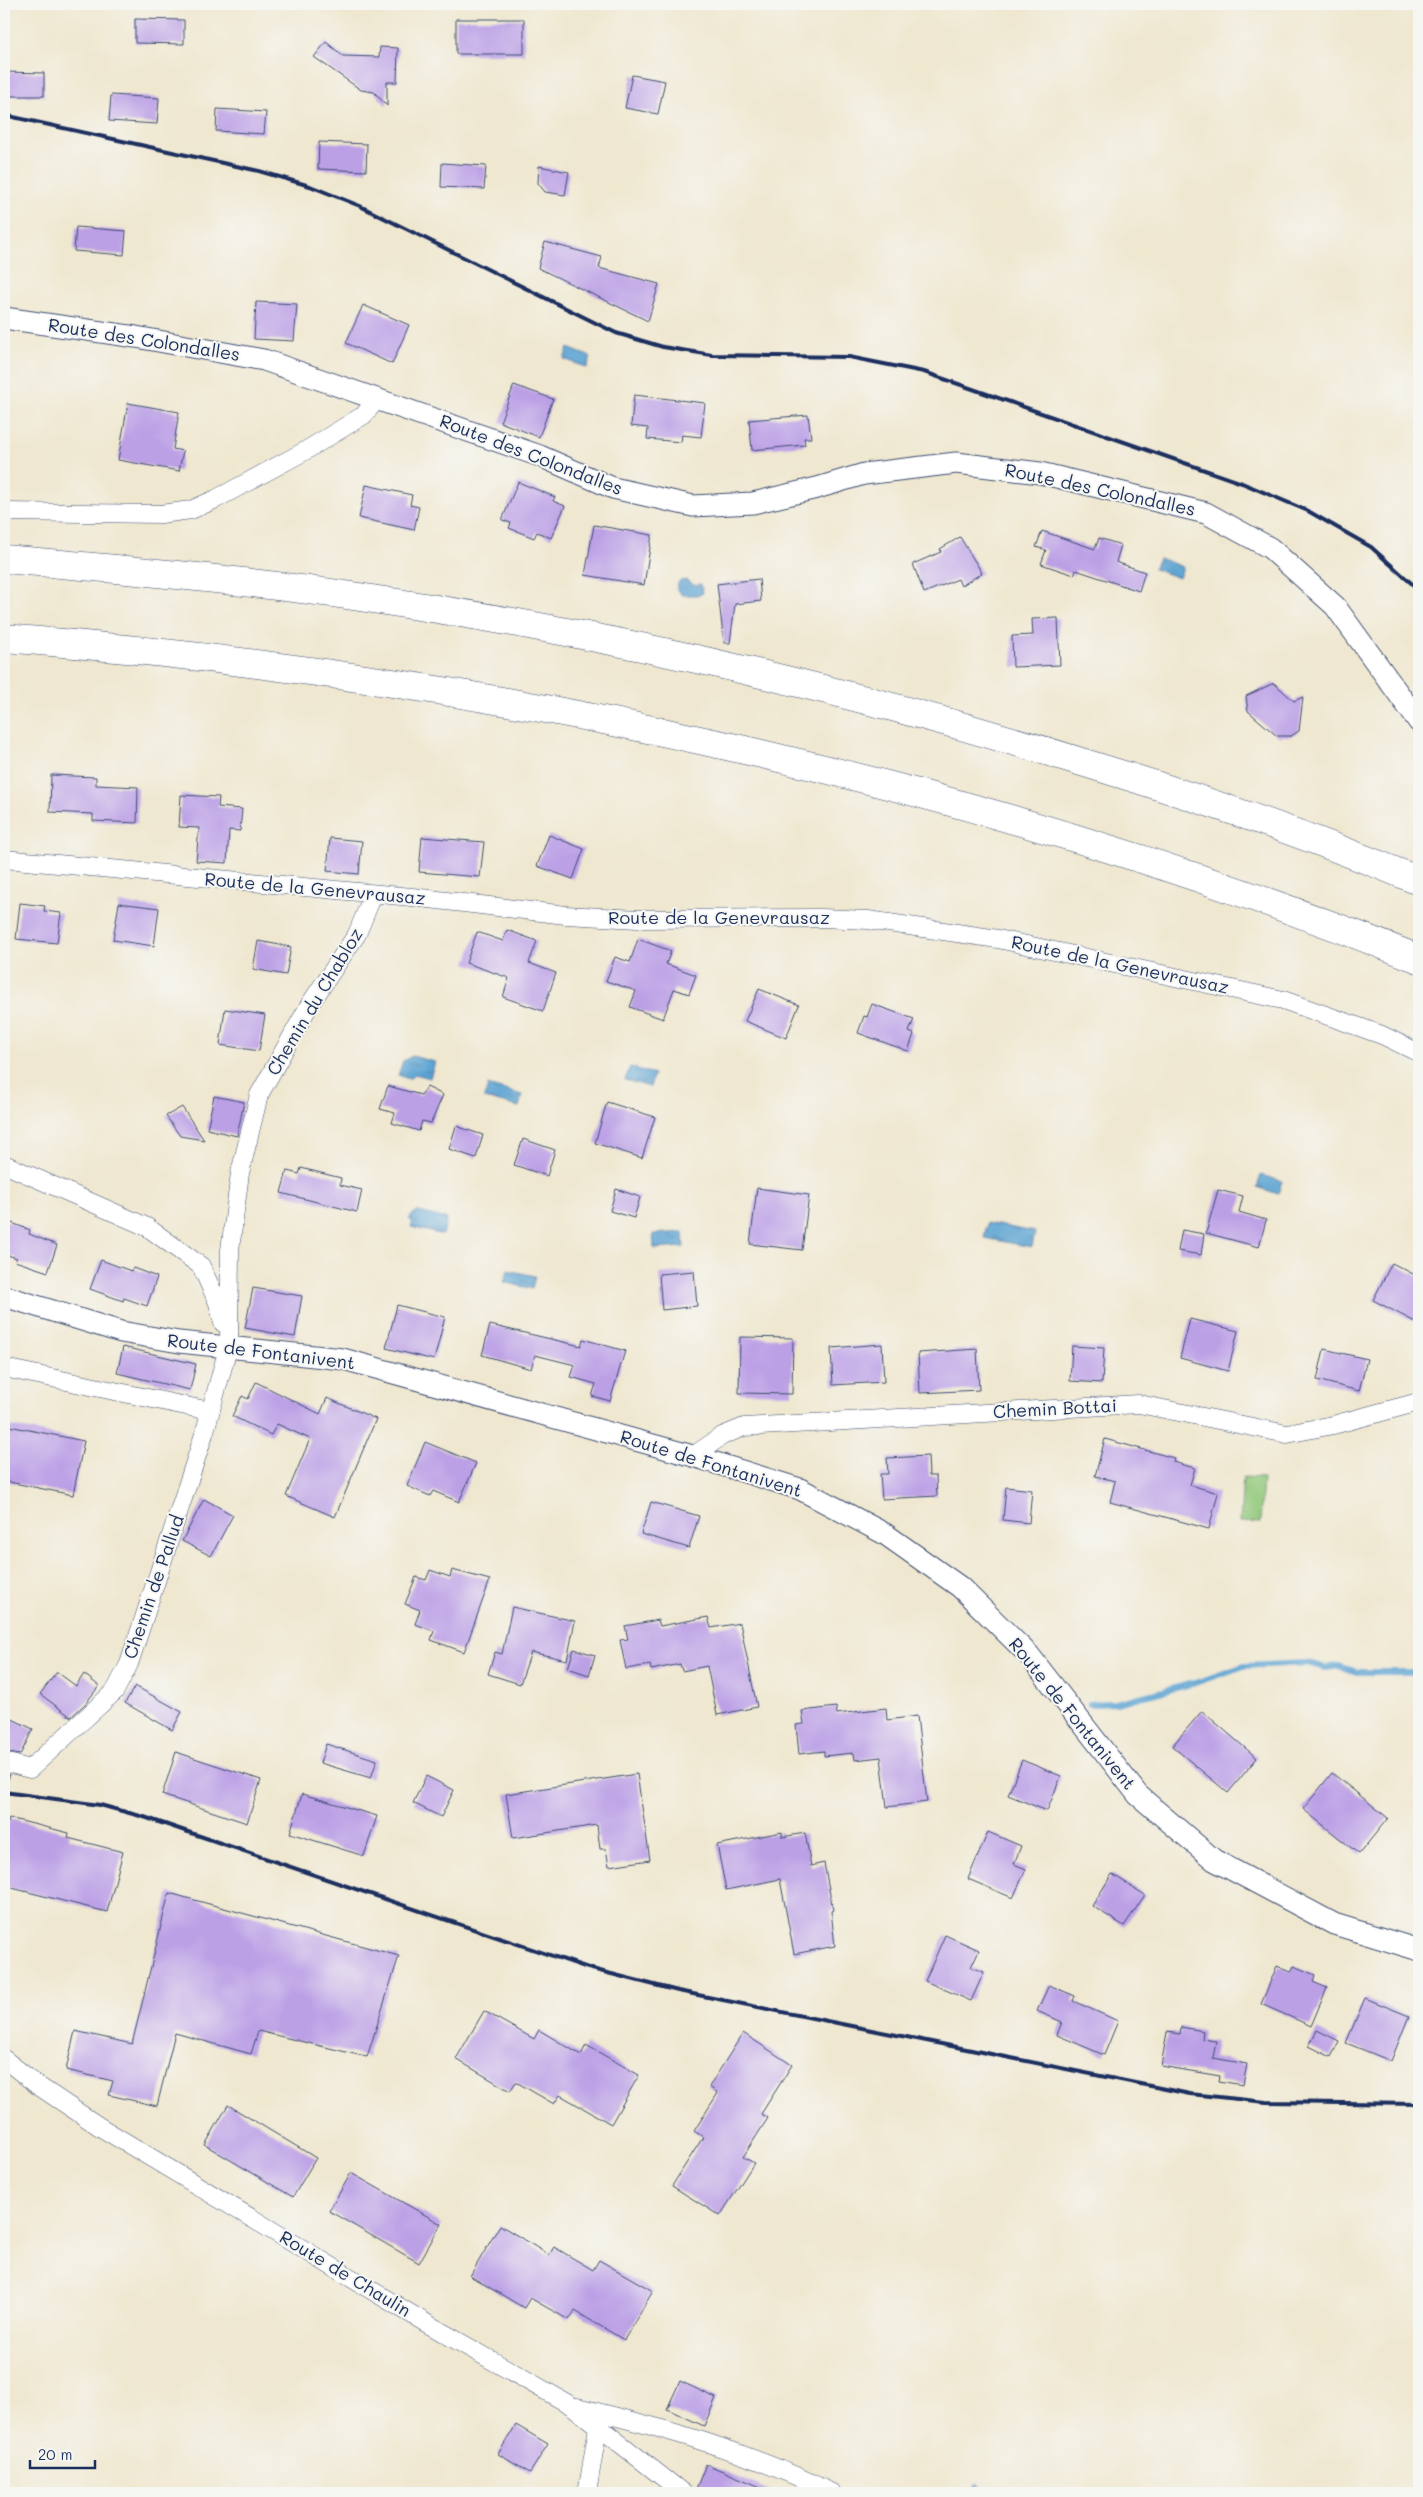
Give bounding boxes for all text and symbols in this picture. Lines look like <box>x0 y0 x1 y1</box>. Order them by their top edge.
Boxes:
street label: Route des Colondalles <box>46 312 242 366</box>
street label: Route des Colondalles <box>436 408 626 500</box>
street label: Route des Colondalles <box>1003 457 1198 521</box>
street label: Route de la Genevrausaz <box>204 866 427 910</box>
street label: Route de la Genevrausaz <box>608 905 830 929</box>
street label: Chemin du Chabloz <box>261 923 368 1080</box>
street label: Route de la Genevrausaz <box>1009 929 1231 999</box>
street label: Route de Fontanivent <box>166 1328 356 1374</box>
street label: Chemin Bottai <box>992 1393 1118 1423</box>
street label: Route de Fontanivent <box>617 1424 805 1502</box>
street label: Chemin de Pallud <box>117 1512 189 1662</box>
street label: Route de Fontanivent <box>1004 1632 1142 1794</box>
street label: Route de Chaulin <box>275 2224 416 2322</box>
scale bar <box>30 2437 95 2469</box>
text: 20 m <box>38 2444 72 2464</box>

